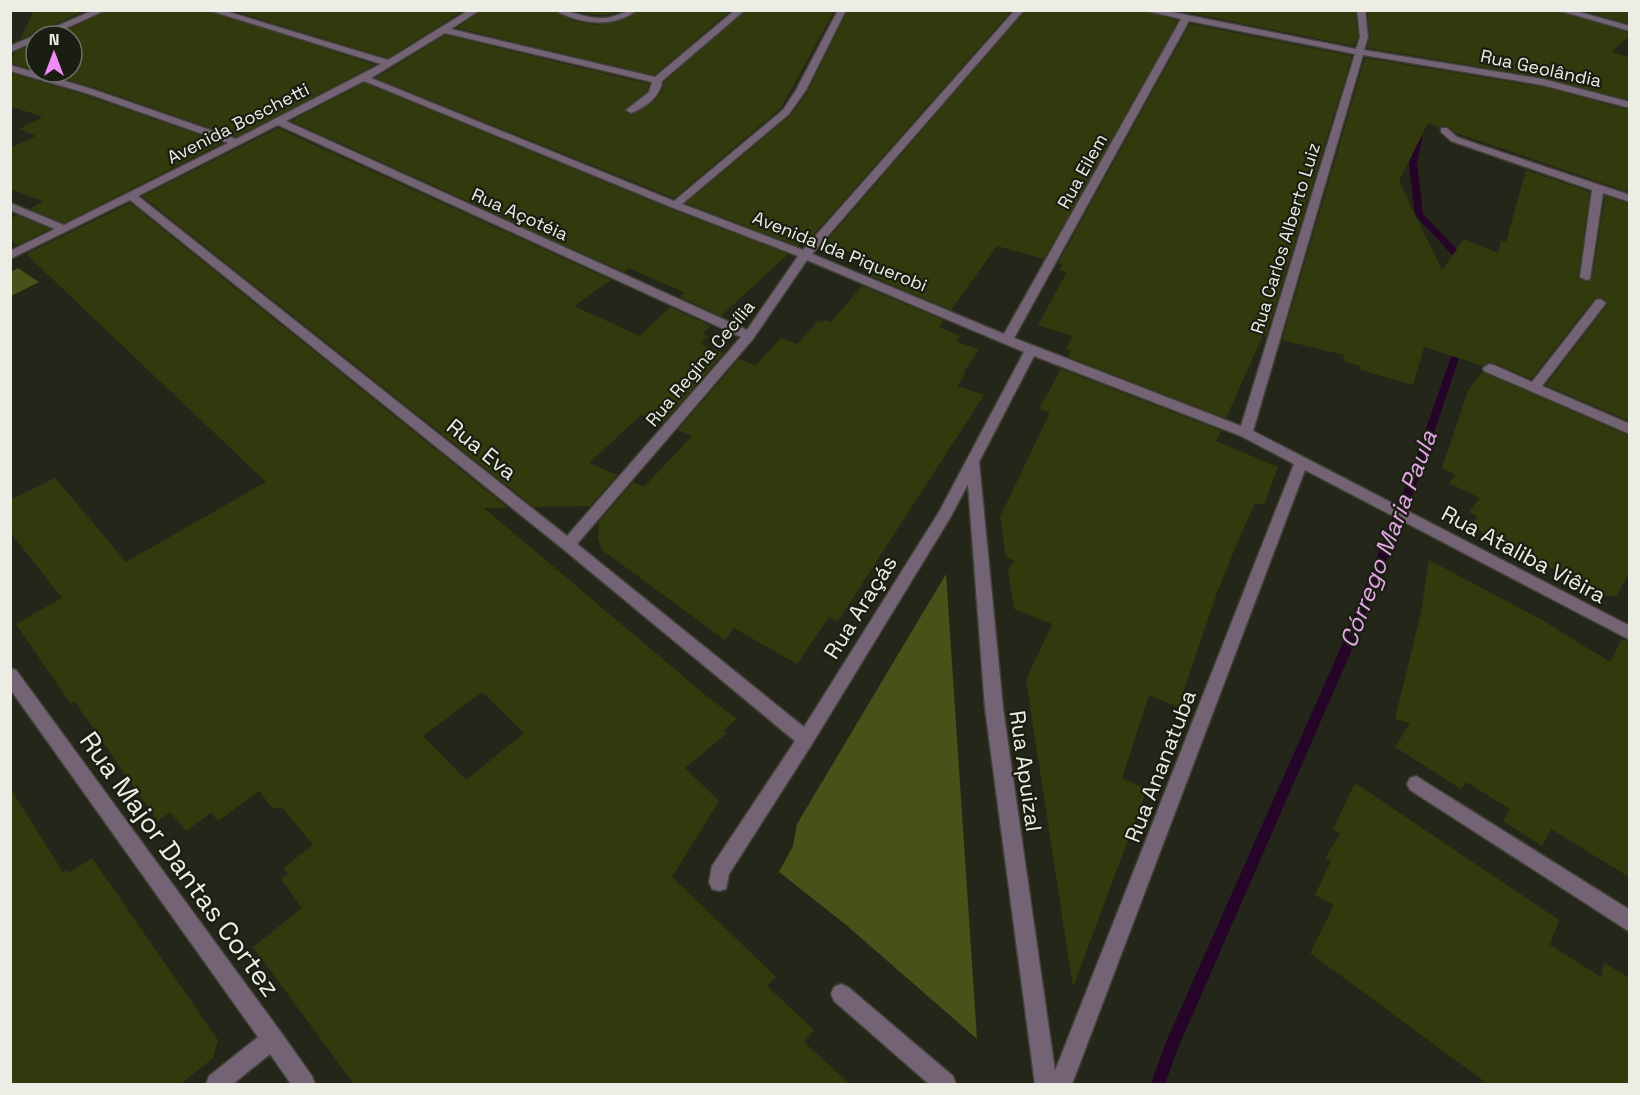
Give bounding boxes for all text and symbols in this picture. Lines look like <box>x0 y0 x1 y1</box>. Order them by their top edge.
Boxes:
north arrow <box>24 24 84 84</box>
text: N <box>49 29 59 50</box>
street label: Rua Geolândia <box>1478 44 1604 92</box>
street label: Avenida Boschetti <box>163 77 313 169</box>
street label: Rua Eilem <box>1052 129 1112 213</box>
street label: Rua Carlos Alberto Luiz <box>1245 140 1325 336</box>
street label: Rua Açotéia <box>468 182 572 246</box>
street label: Avenida Ida Piquerobi <box>749 205 931 297</box>
street label: Rua Regina Cecília <box>640 295 760 431</box>
street label: Rua Eva <box>441 412 523 486</box>
water label: Córrego Maria Paula <box>1332 426 1444 652</box>
street label: Rua Ataliba Viêira <box>1437 499 1611 609</box>
street label: Rua Araçás <box>817 550 903 664</box>
street label: Rua Ananatuba <box>1118 685 1202 846</box>
street label: Rua Apuizal <box>1004 709 1048 833</box>
street label: Rua Major Dantas Cortez <box>72 724 288 1004</box>

